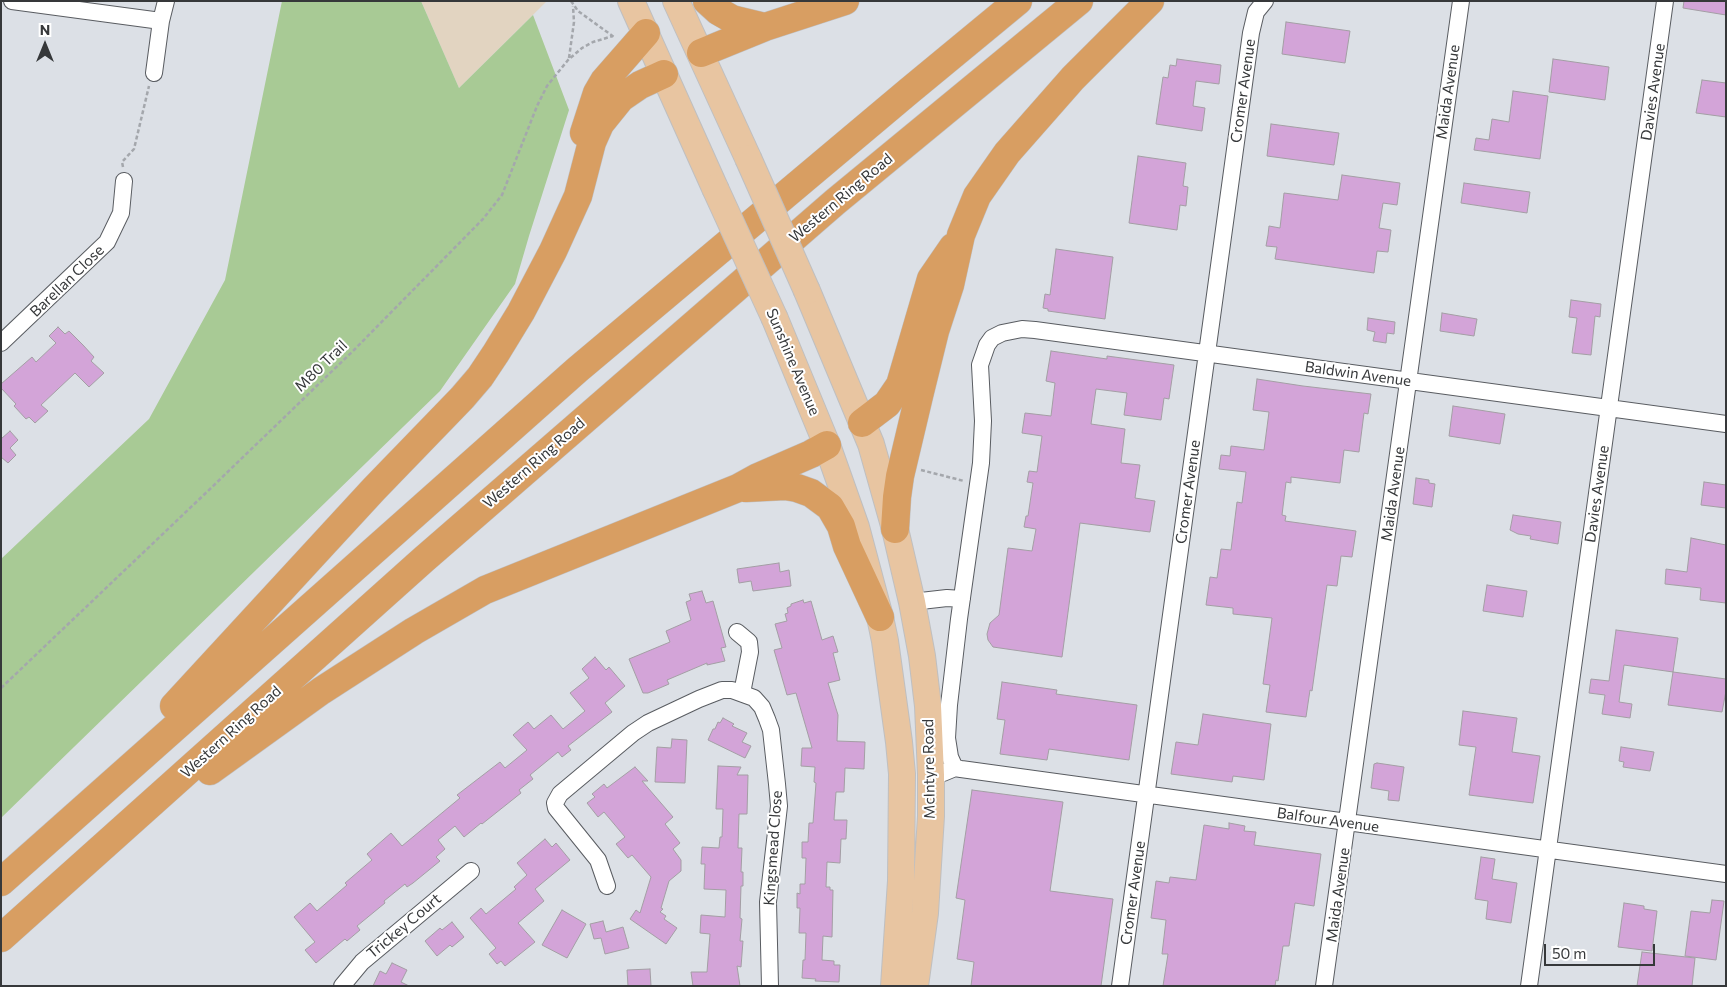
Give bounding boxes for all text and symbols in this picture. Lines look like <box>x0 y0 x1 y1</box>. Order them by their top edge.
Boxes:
north arrow <box>20 20 70 70</box>
text: N <box>40 21 50 38</box>
street label: Cromer Avenue <box>1227 38 1259 144</box>
street label: Davies Avenue <box>1637 42 1669 142</box>
street label: Maida Avenue <box>1432 44 1464 140</box>
street label: Western Ring Road <box>786 150 896 246</box>
street label: Barellan Close <box>26 241 108 321</box>
street label: Sunshine Avenue <box>762 306 824 418</box>
street label: M80 Trail <box>291 337 351 395</box>
street label: Baldwin Avenue <box>1304 358 1412 390</box>
street label: Western Ring Road <box>479 414 589 512</box>
street label: Cromer Avenue <box>1172 439 1204 545</box>
street label: Davies Avenue <box>1581 444 1613 544</box>
street label: Maida Avenue <box>1377 446 1409 542</box>
street label: Western Ring Road <box>177 682 285 782</box>
street label: McIntyre Road <box>919 719 939 819</box>
street label: Kingsmead Close <box>760 790 786 906</box>
street label: Balfour Avenue <box>1276 804 1380 836</box>
street label: Cromer Avenue <box>1117 840 1149 946</box>
street label: Maida Avenue <box>1322 847 1354 943</box>
street label: Trickey Court <box>363 890 445 962</box>
scale bar <box>1547 934 1658 966</box>
text: 50 m <box>1552 944 1586 962</box>

